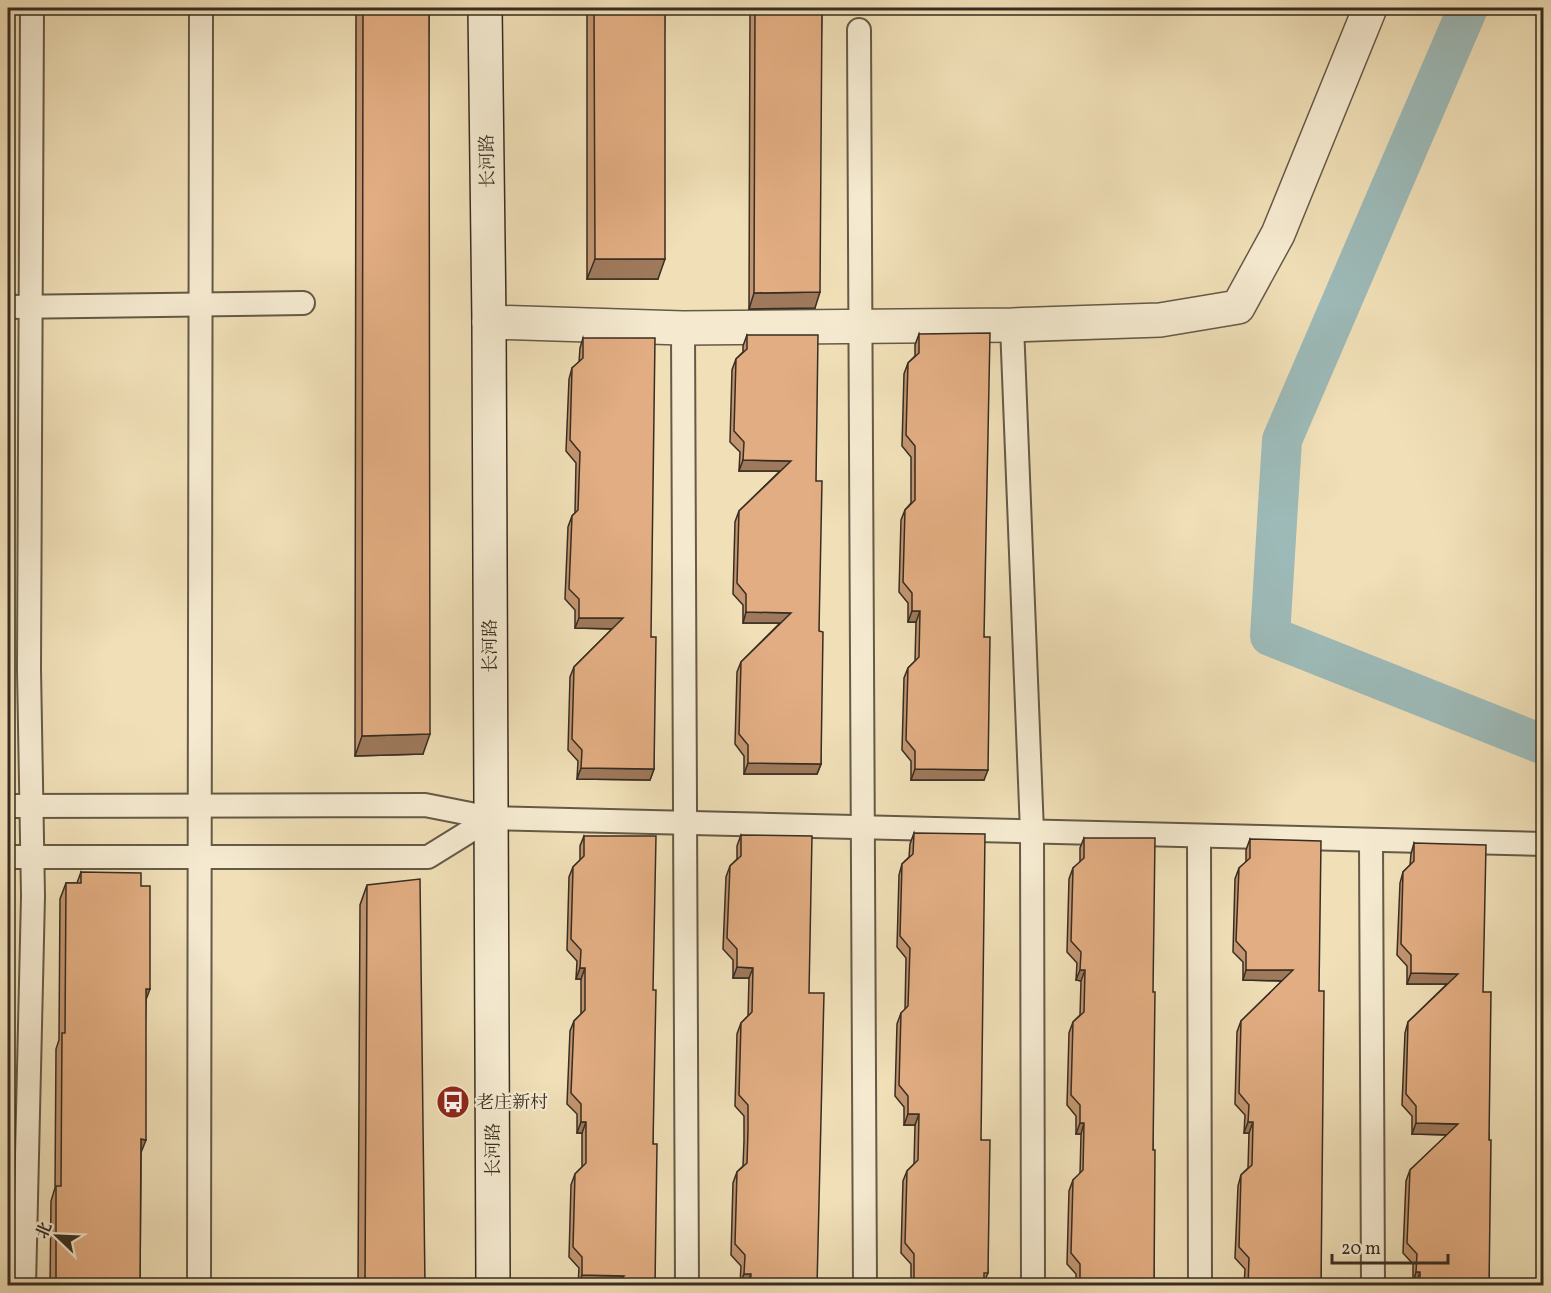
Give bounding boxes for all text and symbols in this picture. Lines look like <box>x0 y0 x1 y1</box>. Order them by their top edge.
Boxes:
street label: 长河路 <box>476 134 501 188</box>
street label: 长河路 <box>479 619 504 673</box>
bus stop icon: 老庄新村 <box>435 1084 471 1120</box>
place label: 老庄新村 <box>476 1091 548 1116</box>
street label: 长河路 <box>482 1123 507 1177</box>
north arrow <box>27 1206 87 1266</box>
text: 北 <box>32 1219 58 1243</box>
scale bar <box>1332 1227 1448 1265</box>
text: 20 m <box>1341 1237 1381 1262</box>

